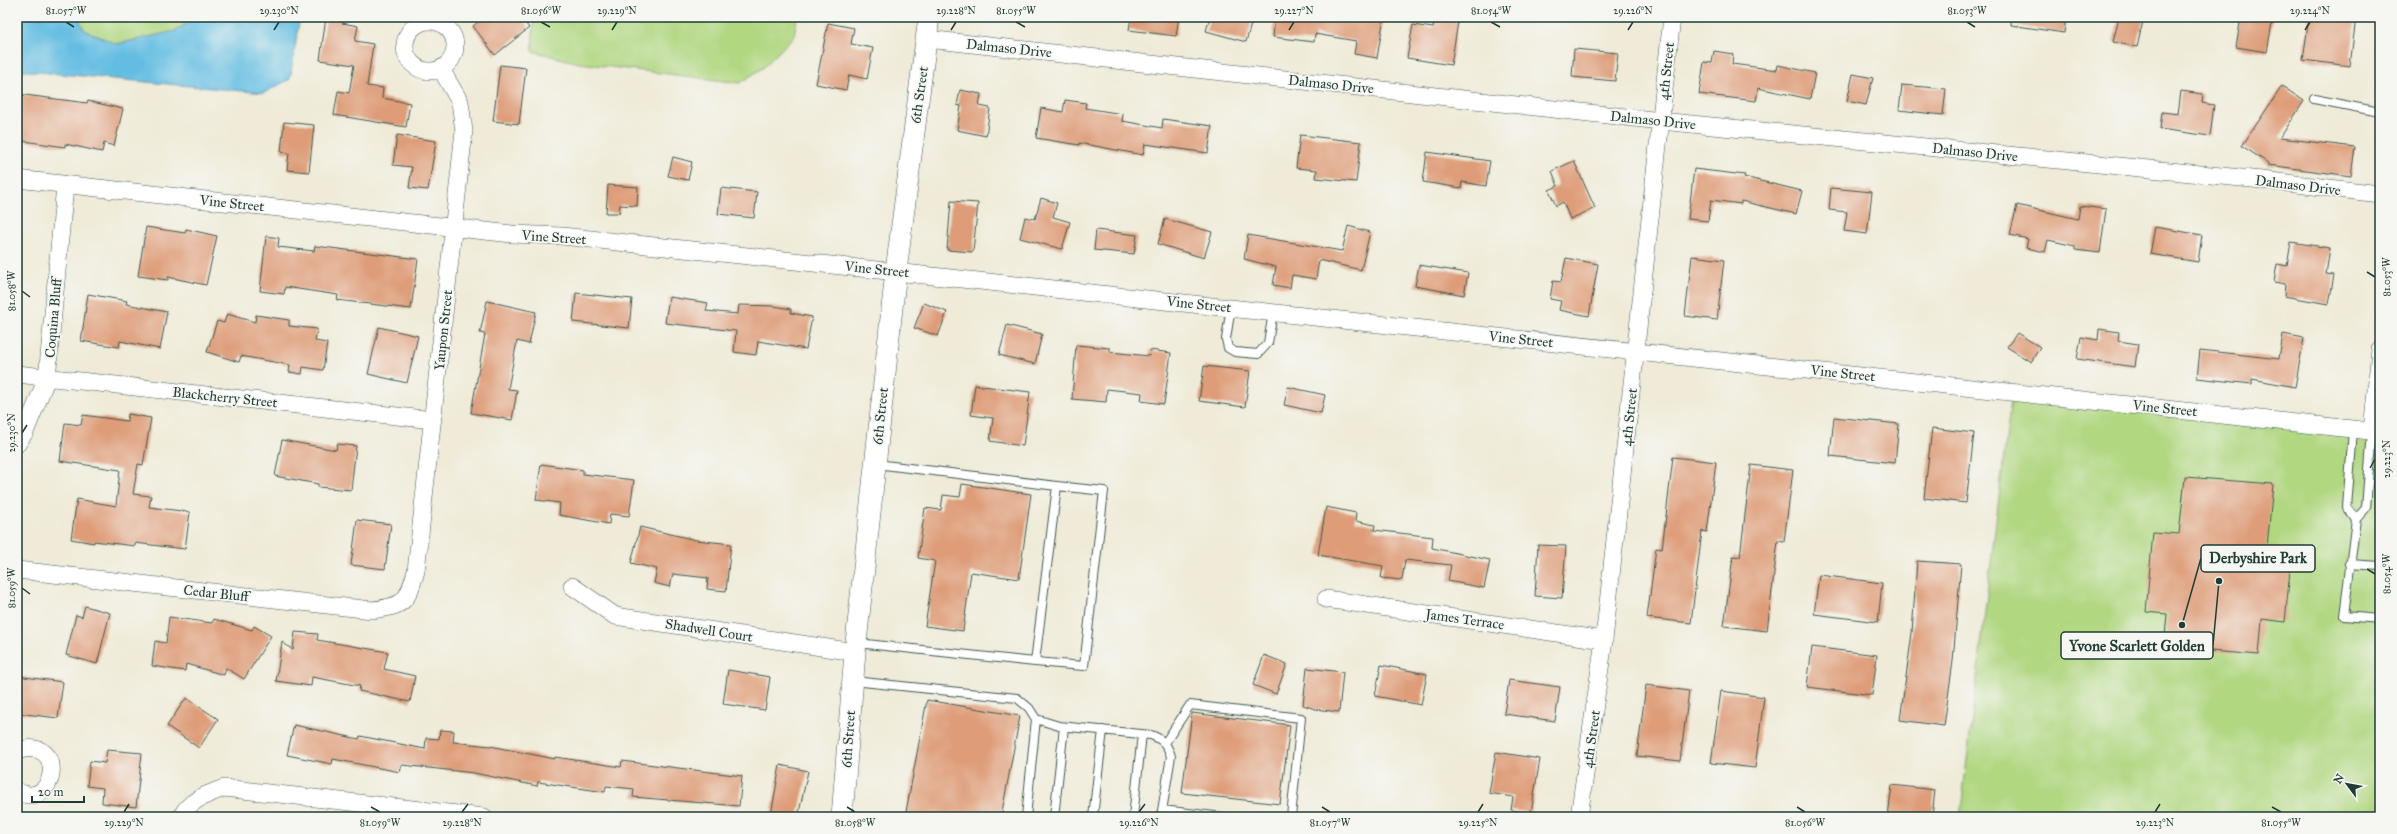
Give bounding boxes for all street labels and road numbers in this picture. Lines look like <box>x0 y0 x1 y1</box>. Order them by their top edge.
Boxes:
street label: Dalmaso Drive <box>965 36 1053 61</box>
street label: 4th Street <box>1655 41 1678 101</box>
street label: 6th Street <box>907 65 932 125</box>
street label: Dalmaso Drive <box>1287 72 1375 97</box>
street label: Dalmaso Drive <box>1609 108 1697 133</box>
street label: Dalmaso Drive <box>1931 140 2019 165</box>
street label: Dalmaso Drive <box>2254 172 2342 199</box>
street label: Vine Street <box>198 192 265 215</box>
street label: Vine Street <box>520 227 587 248</box>
street label: Vine Street <box>843 258 910 281</box>
street label: Coquina Bluff <box>42 275 67 359</box>
street label: Yaupon Street <box>431 289 456 371</box>
street label: Vine Street <box>1165 293 1232 316</box>
street label: Vine Street <box>1487 328 1554 351</box>
street label: Vine Street <box>1809 362 1876 385</box>
street label: Blackcherry Street <box>172 384 278 411</box>
street label: 6th Street <box>869 386 892 446</box>
street label: 4th Street <box>1618 387 1641 447</box>
street label: Vine Street <box>2131 397 2198 420</box>
street label: Cedar Bluff <box>183 582 252 606</box>
street label: James Terrace <box>1422 605 1506 634</box>
street label: Shadwell Court <box>664 615 754 646</box>
street label: 4th Street <box>1579 709 1604 769</box>
street label: 6th Street <box>838 710 859 768</box>

